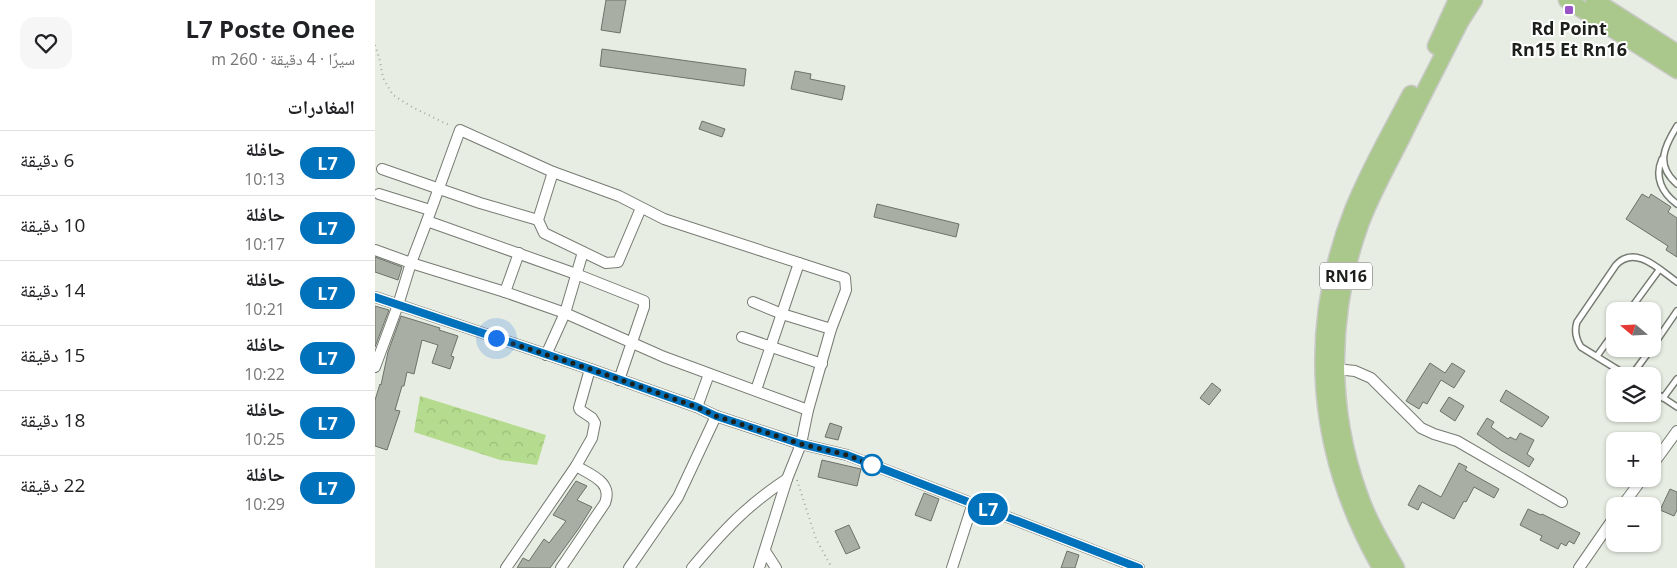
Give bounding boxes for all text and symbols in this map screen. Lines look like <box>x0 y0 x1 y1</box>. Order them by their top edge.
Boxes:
marker: Rd Point Rn15 Et Rn16 <box>1563 4 1575 16</box>
text: L7 Poste Onee <box>186 12 355 45</box>
place label: Rd Point Rn15 Et Rn16 <box>1511 16 1627 61</box>
button: heart <box>20 17 72 69</box>
text: سيرًا · 4 دقيقة · 260 m <box>211 48 355 70</box>
text: المغادرات <box>288 94 355 120</box>
text: حافلة <box>246 136 285 162</box>
text: 6 دقيقة <box>20 147 74 173</box>
text: L7 <box>317 151 338 175</box>
text: 10:13 <box>244 168 285 190</box>
text: حافلة <box>246 201 285 227</box>
text: 10 دقيقة <box>20 212 85 238</box>
text: L7 <box>317 216 338 240</box>
text: 10:17 <box>244 233 285 255</box>
road number: RN16 <box>1320 262 1372 290</box>
text: حافلة <box>246 266 285 292</box>
text: 14 دقيقة <box>20 277 85 303</box>
text: L7 <box>317 281 338 305</box>
text: 10:21 <box>244 298 285 320</box>
north arrow <box>1606 302 1661 358</box>
map controls <box>1606 302 1661 552</box>
your location <box>484 326 509 351</box>
text: حافلة <box>246 331 285 357</box>
text: 15 دقيقة <box>20 342 85 368</box>
text: L7 <box>317 346 338 370</box>
text: 10:22 <box>244 363 285 385</box>
button: layers <box>1606 367 1661 422</box>
text: حافلة <box>246 396 285 422</box>
text: 18 دقيقة <box>20 407 85 433</box>
text: L7 <box>317 411 338 435</box>
text: 10:25 <box>244 428 285 450</box>
button: + <box>1606 432 1661 487</box>
unlabelled marker <box>861 454 883 476</box>
text: حافلة <box>246 461 285 487</box>
text: 22 دقيقة <box>20 472 85 498</box>
text: L7 <box>317 476 338 500</box>
text: 10:29 <box>244 493 285 515</box>
line badge: L7 <box>965 493 1011 525</box>
text: L7 <box>978 497 998 521</box>
button: − <box>1606 497 1661 552</box>

